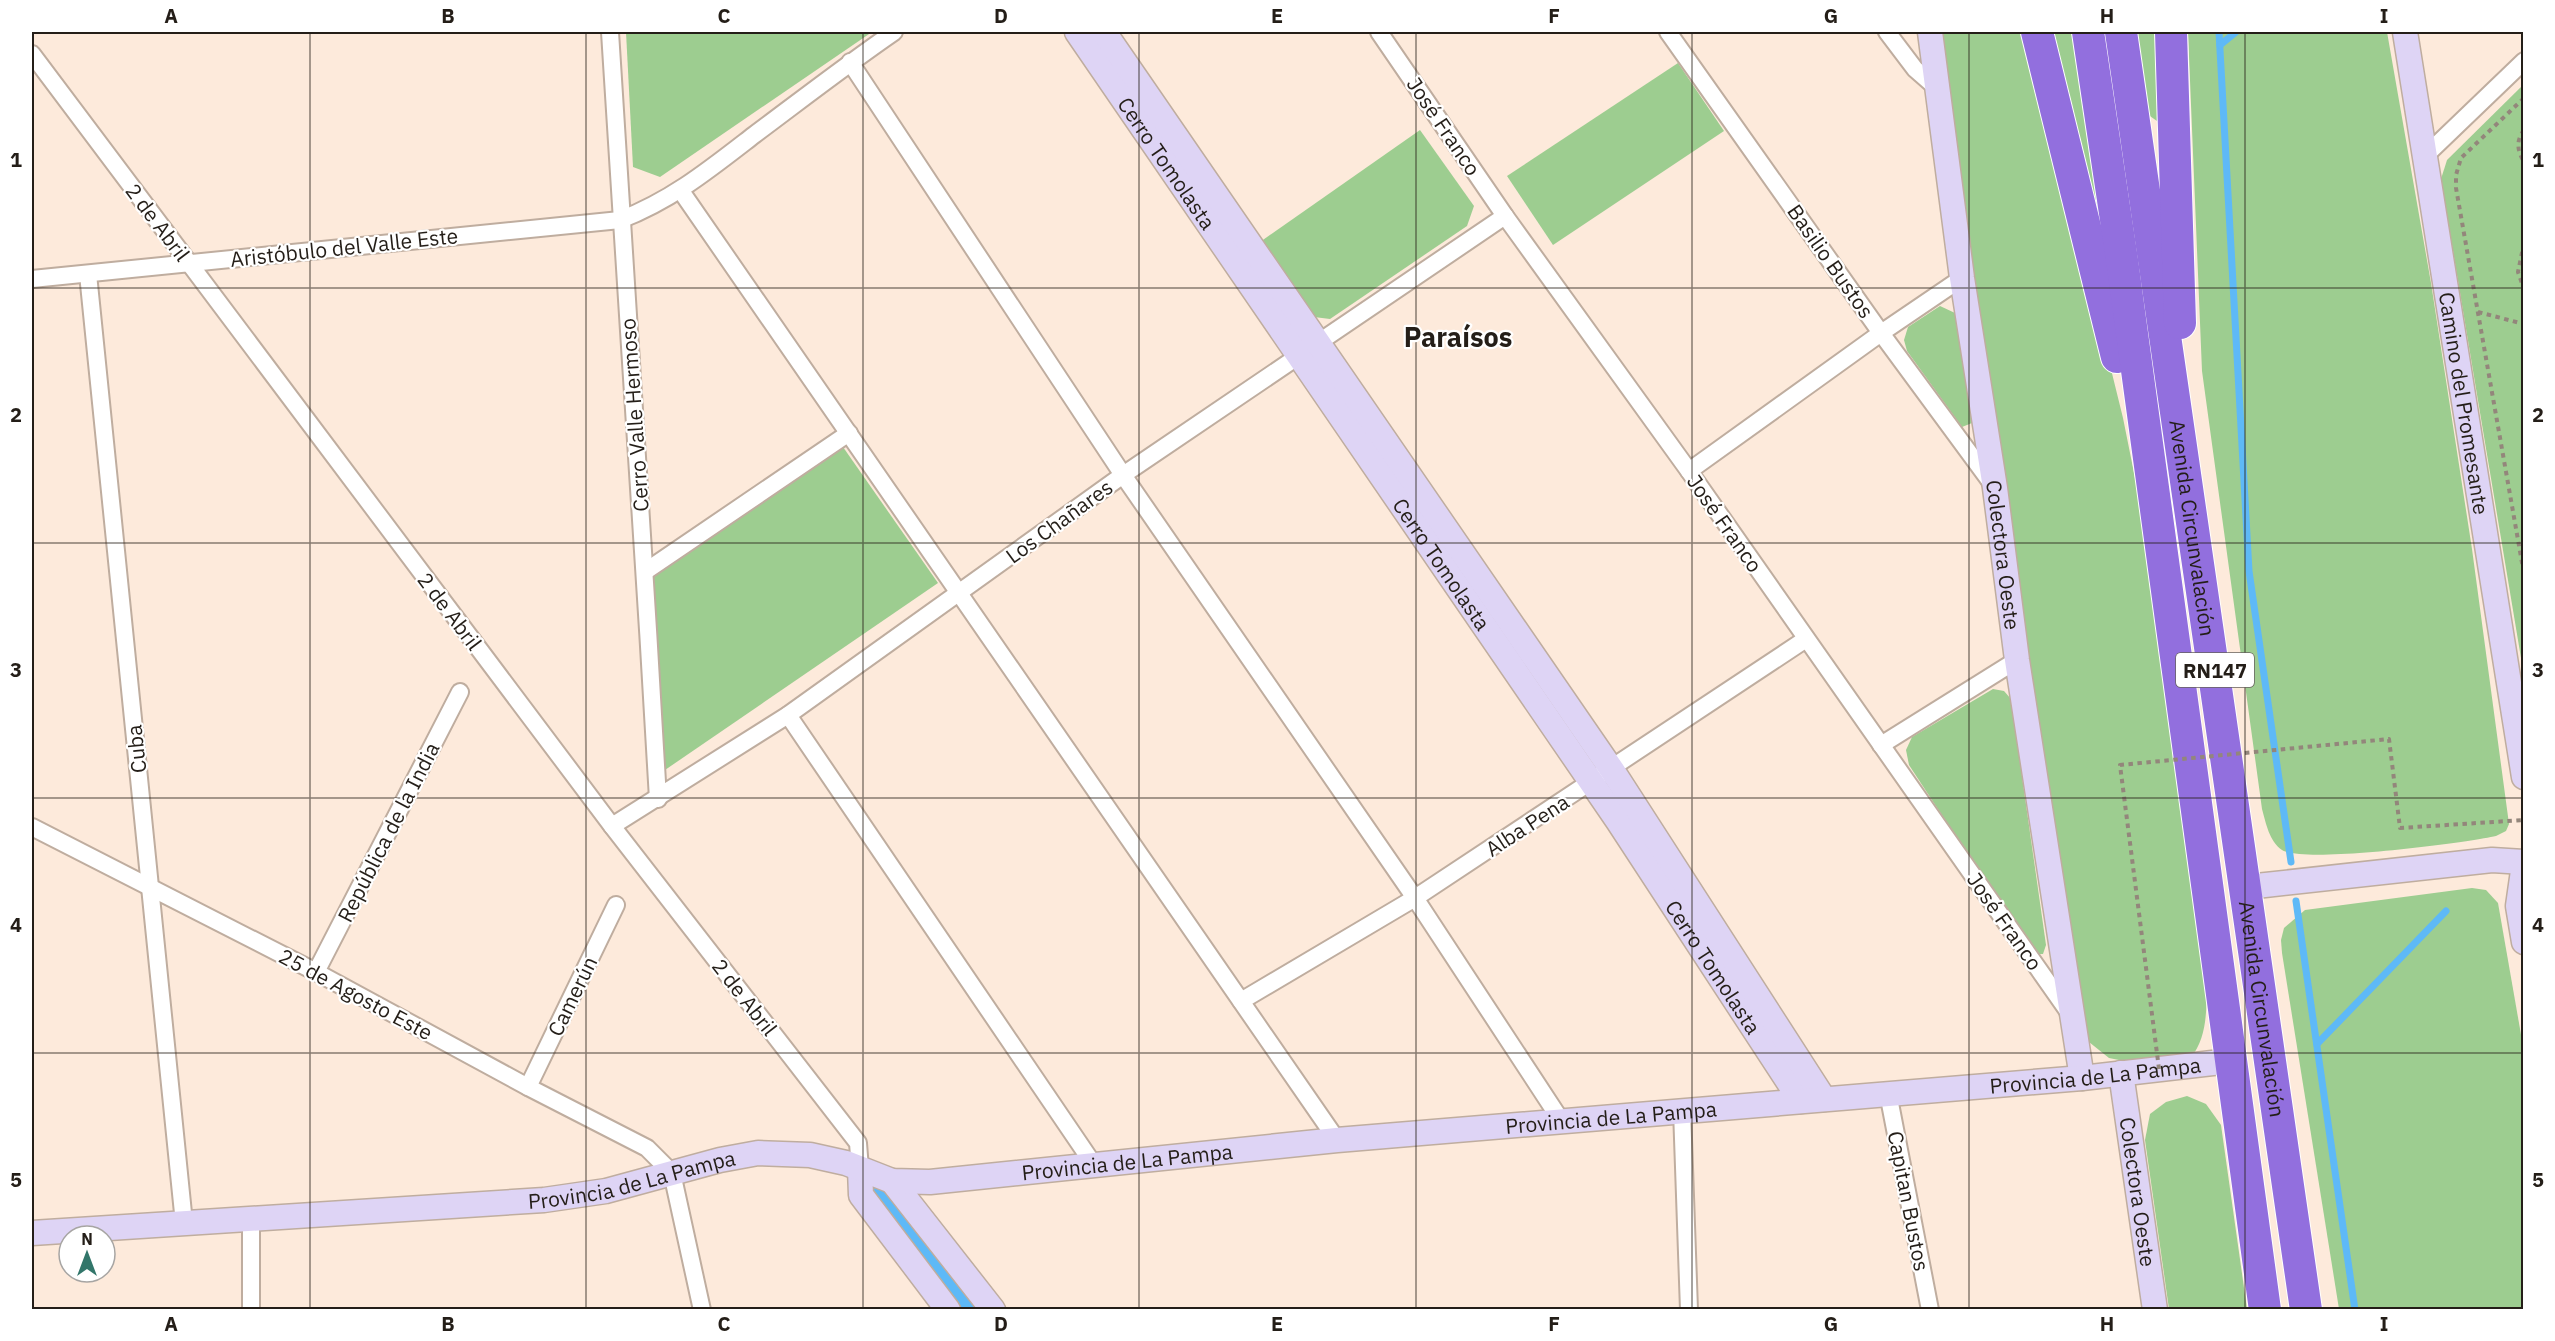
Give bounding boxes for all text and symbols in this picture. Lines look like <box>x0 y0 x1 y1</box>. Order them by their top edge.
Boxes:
text: A <box>164 2 178 29</box>
text: B <box>441 2 455 29</box>
text: C <box>717 2 731 29</box>
text: D <box>994 2 1008 29</box>
text: E <box>1271 2 1283 29</box>
text: F <box>1548 2 1560 29</box>
text: G <box>1824 2 1838 29</box>
text: H <box>2100 2 2114 29</box>
text: I <box>2380 2 2388 29</box>
street label: José Franco <box>1401 71 1487 181</box>
street label: Cerro Tomolasta <box>1112 91 1222 235</box>
text: 1 <box>10 146 22 173</box>
text: 1 <box>2532 146 2544 173</box>
street label: 2 de Abril <box>120 177 197 267</box>
street label: Basilio Bustos <box>1781 198 1881 324</box>
street label: Aristóbulo del Valle Este <box>229 221 459 273</box>
street label: Camino del Promesante <box>2433 290 2496 517</box>
street label: Cerro Valle Hermoso <box>613 317 655 513</box>
district label: Paraísos <box>1404 319 1512 354</box>
text: 2 <box>10 401 22 428</box>
text: 2 <box>2532 401 2544 428</box>
street label: Avenida Circunvalación <box>2163 418 2222 638</box>
street label: José Franco <box>1681 468 1769 578</box>
street label: Los Chañares <box>1000 473 1118 569</box>
street label: Colectora Oeste <box>1980 478 2027 631</box>
street label: Cerro Tomolasta <box>1386 492 1497 636</box>
street label: 2 de Abril <box>412 566 489 656</box>
road number: RN147 <box>2176 653 2254 687</box>
text: 3 <box>10 656 22 683</box>
text: 3 <box>2532 656 2544 683</box>
street label: Cuba <box>120 723 152 775</box>
street label: República de la India <box>331 737 445 927</box>
street label: Alba Pena <box>1480 788 1574 862</box>
street label: José Franco <box>1961 866 2049 976</box>
street label: Cerro Tomolasta <box>1659 894 1767 1039</box>
street label: Avenida Circunvalación <box>2233 899 2292 1119</box>
text: 4 <box>10 911 22 938</box>
text: 4 <box>2532 911 2544 938</box>
street label: 25 de Agosto Este <box>274 942 438 1046</box>
street label: Camerún <box>541 951 603 1041</box>
street label: 2 de Abril <box>706 953 784 1042</box>
street label: Provincia de La Pampa <box>1989 1050 2202 1100</box>
street label: Provincia de La Pampa <box>1504 1094 1718 1140</box>
street label: Colectora Oeste <box>2113 1115 2163 1268</box>
street label: Capitan Bustos <box>1882 1129 1936 1273</box>
street label: Provincia de La Pampa <box>1020 1137 1234 1186</box>
street label: Provincia de La Pampa <box>527 1143 738 1215</box>
text: 5 <box>10 1166 22 1193</box>
text: 5 <box>2532 1166 2544 1193</box>
north arrow <box>57 1224 117 1284</box>
text: N <box>81 1229 93 1249</box>
text: A <box>164 1310 178 1337</box>
text: B <box>441 1310 455 1337</box>
text: C <box>717 1310 731 1337</box>
text: D <box>994 1310 1008 1337</box>
text: E <box>1271 1310 1283 1337</box>
text: F <box>1548 1310 1560 1337</box>
text: G <box>1824 1310 1838 1337</box>
text: H <box>2100 1310 2114 1337</box>
text: I <box>2380 1310 2388 1337</box>

